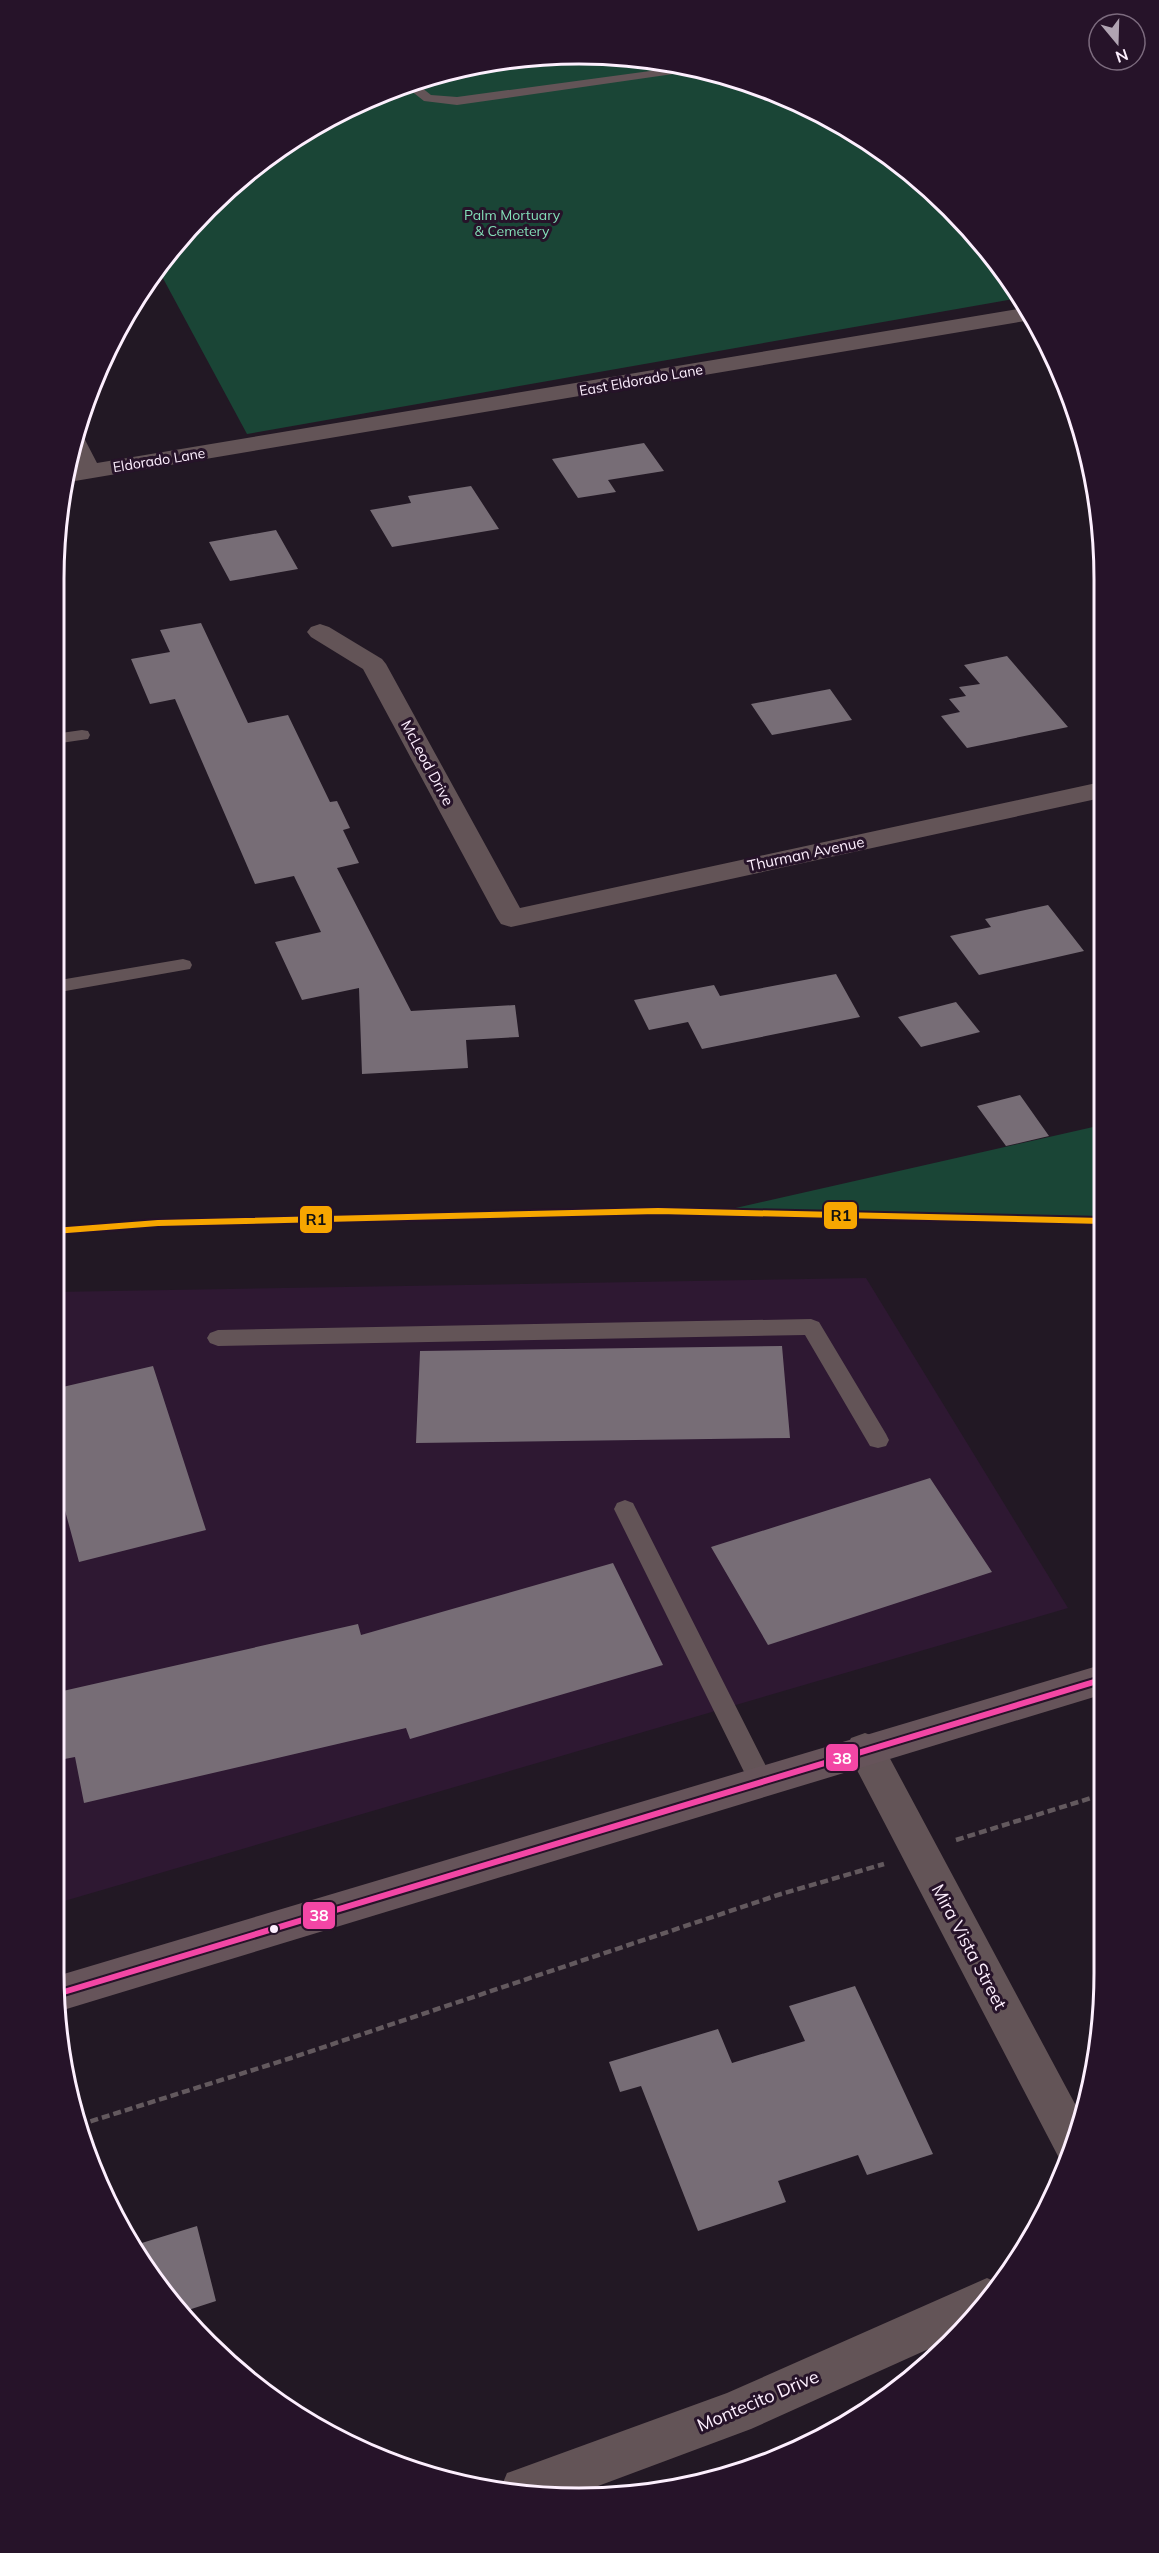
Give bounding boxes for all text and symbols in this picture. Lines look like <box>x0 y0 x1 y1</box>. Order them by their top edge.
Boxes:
north arrow <box>1087 12 1147 72</box>
text: N <box>1113 45 1131 68</box>
park label: Palm Mortuary & Cemetery <box>464 206 561 240</box>
street label: East Eldorado Lane <box>578 360 704 400</box>
street label: Eldorado Lane <box>112 444 206 476</box>
street label: McLeod Drive <box>397 717 458 809</box>
street label: Thurman Avenue <box>746 832 866 875</box>
line badge: R1 <box>823 1201 858 1230</box>
line badge: R1 <box>299 1205 333 1234</box>
text: R1 <box>831 1205 851 1225</box>
text: R1 <box>306 1209 326 1229</box>
line badge: 38 <box>825 1743 859 1772</box>
text: 38 <box>832 1748 852 1768</box>
street label: Mira Vista Street <box>927 1880 1012 2014</box>
line badge: 38 <box>302 1901 336 1930</box>
text: 38 <box>309 1905 329 1925</box>
unlabelled marker <box>268 1923 280 1935</box>
street label: Montecito Drive <box>693 2365 822 2437</box>

